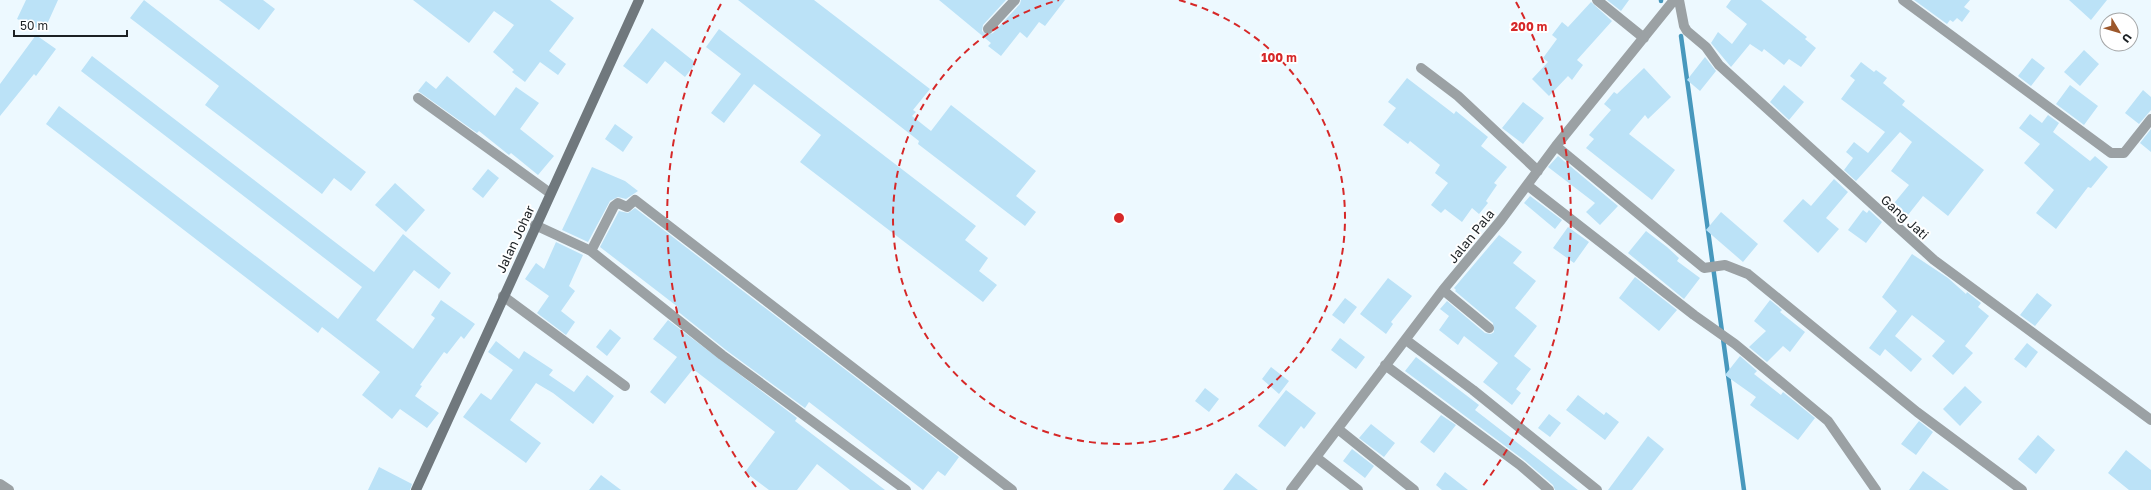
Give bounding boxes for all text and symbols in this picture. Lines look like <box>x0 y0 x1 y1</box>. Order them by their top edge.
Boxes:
scale bar <box>14 12 127 38</box>
north arrow <box>2099 12 2139 52</box>
text: 50 m <box>20 18 48 33</box>
text: 200 m <box>1511 19 1547 34</box>
text: U <box>2120 31 2135 46</box>
text: 100 m <box>1261 50 1297 65</box>
street label: Gang Jati <box>1878 191 1932 243</box>
street label: Jalan Johar <box>492 203 538 275</box>
street label: Jalan Pala <box>1444 206 1498 266</box>
centre of rings <box>1112 211 1126 225</box>

